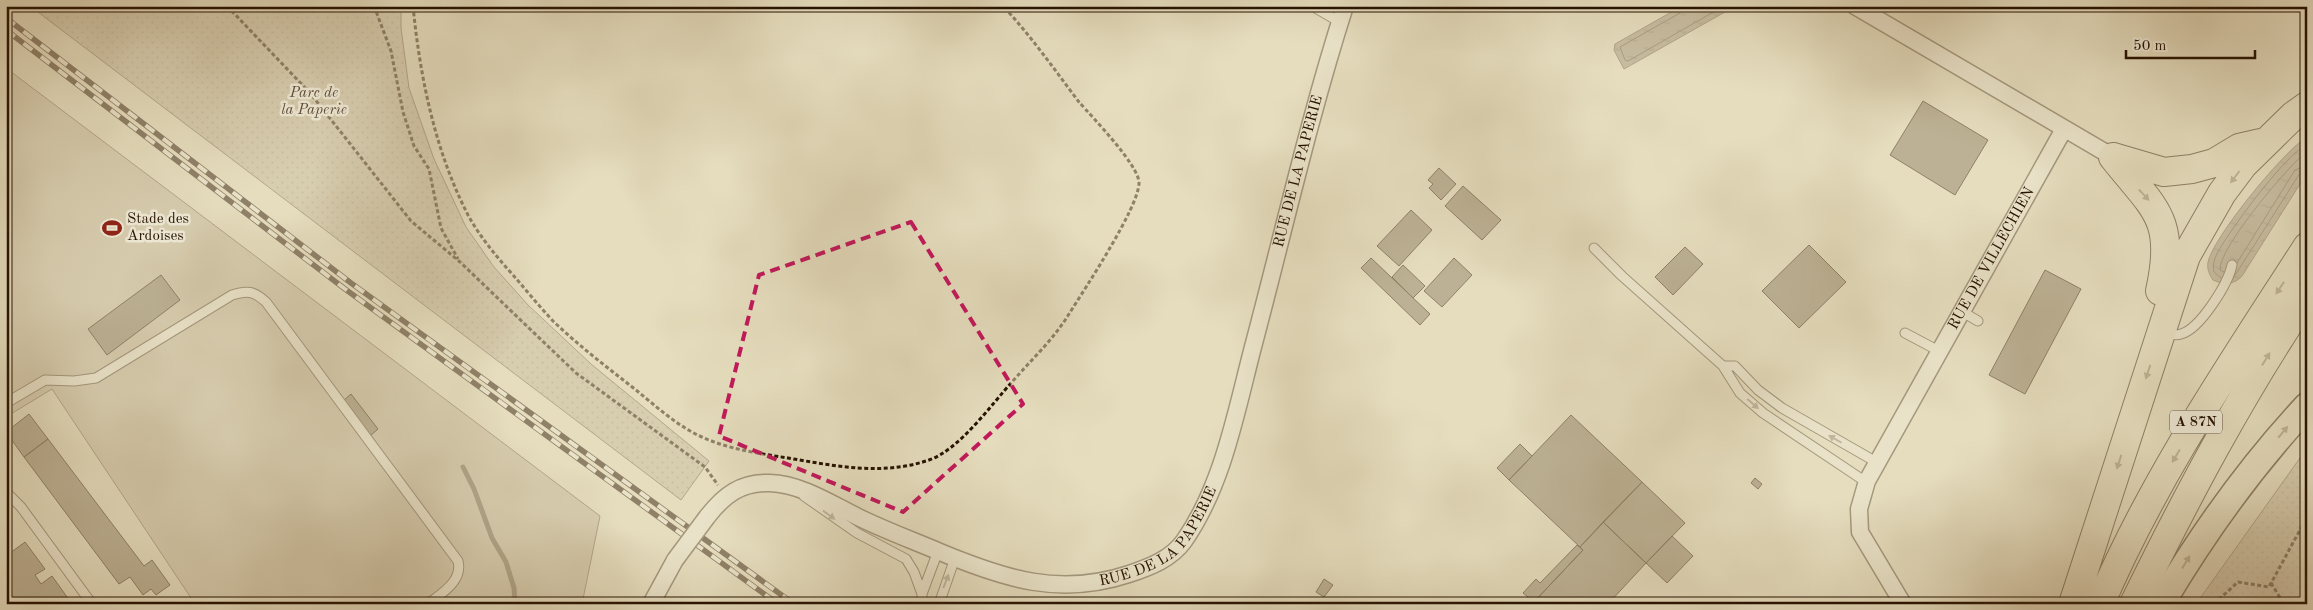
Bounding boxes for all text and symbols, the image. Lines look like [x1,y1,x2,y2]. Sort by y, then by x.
scale bar [2126,28,2254,60]
text: 50 m [2133,39,2167,54]
park label: Parc de la Paperie [281,86,347,118]
street label: RUE DE LA PAPERIE [1271,94,1325,249]
one-way arrow [2229,170,2240,183]
street label: RUE DE VILLECHIEN [1946,184,2037,332]
one-way arrow [2138,188,2150,200]
place label: Stade des Ardoises [127,212,189,244]
sports icon: Stade des Ardoises [101,217,123,239]
one-way arrow [2276,281,2285,295]
one-way arrow [2262,352,2271,365]
one-way arrow [2144,364,2151,379]
one-way arrow [1746,398,1758,410]
road number: A 87N [2170,411,2222,434]
one-way arrow [2278,426,2289,439]
one-way arrow [1828,435,1841,444]
one-way arrow [2171,449,2180,462]
one-way arrow [2114,455,2122,470]
street label: RUE DE LA PAPERIE [1098,485,1219,589]
one-way arrow [822,510,836,520]
one-way arrow [2181,555,2190,568]
one-way arrow [942,573,950,588]

